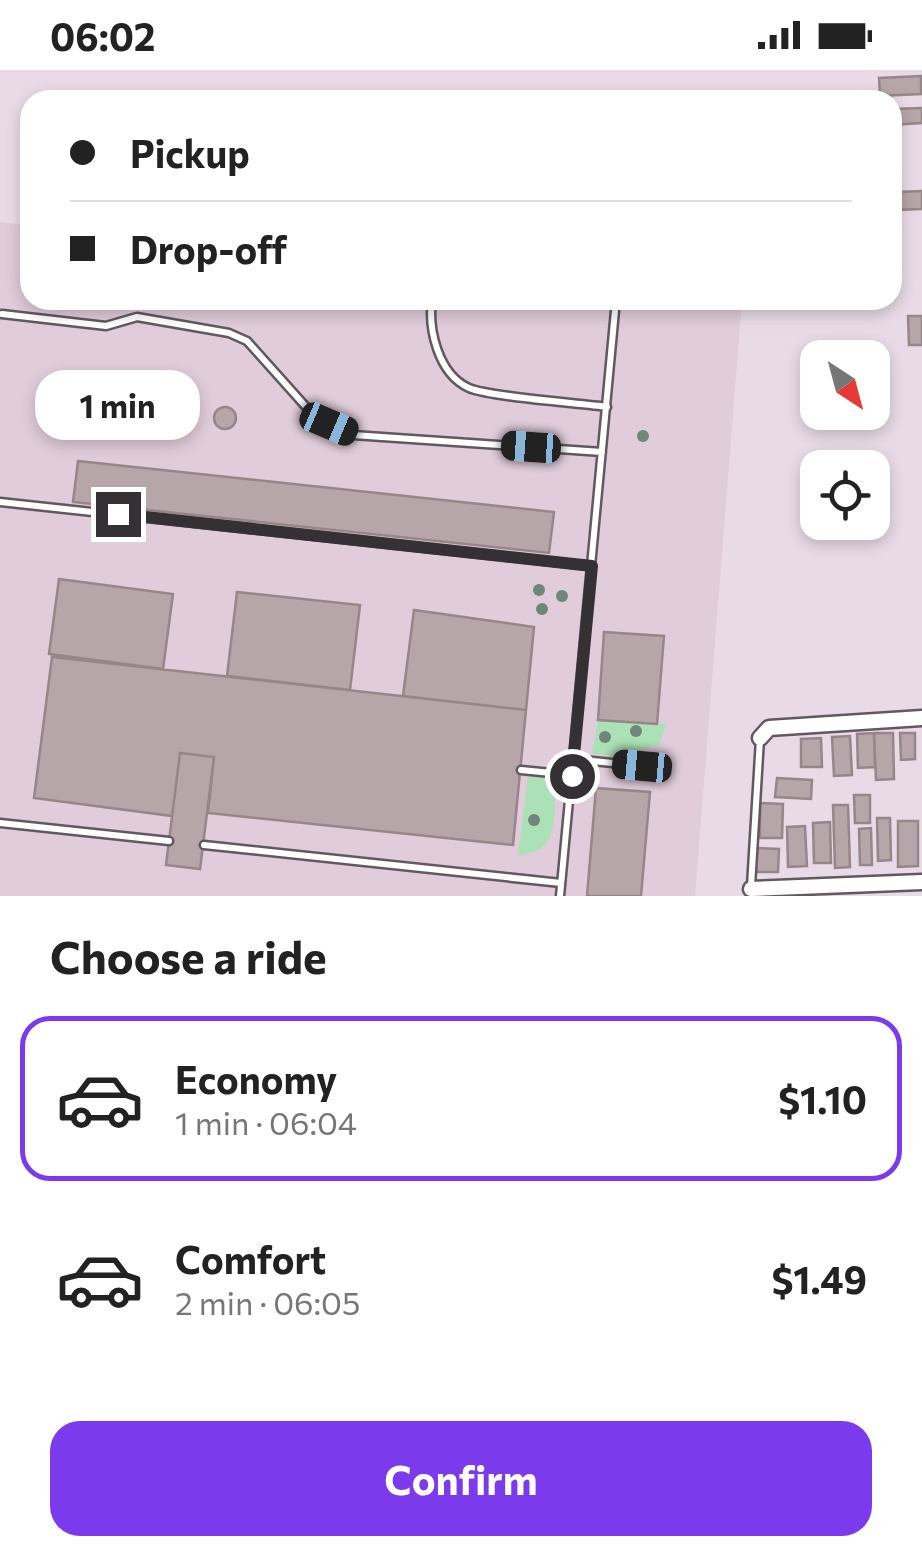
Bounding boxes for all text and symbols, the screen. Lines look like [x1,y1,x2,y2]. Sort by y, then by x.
text: 06:02 [50,12,155,59]
text: Pickup [130,129,250,176]
text: Drop-off [130,225,287,272]
north arrow [800,340,890,430]
map controls [800,340,890,540]
callout: 1 min [36,369,200,439]
text: 1 min [80,385,155,425]
car [296,398,362,450]
car [500,430,562,464]
button: locate [800,450,890,540]
route end [96,492,141,537]
car [611,748,673,784]
route start [550,754,595,799]
text: Choose a ride [50,928,327,983]
icon: car [55,1054,145,1144]
text: Economy [175,1055,337,1102]
text: $1.10 [778,1075,867,1122]
text: 1 min · 06:04 [175,1102,357,1142]
icon: car [55,1234,145,1324]
text: Comfort [175,1235,326,1282]
text: $1.49 [771,1255,867,1302]
text: 2 min · 06:05 [175,1282,360,1322]
button: Confirm [50,1421,872,1536]

